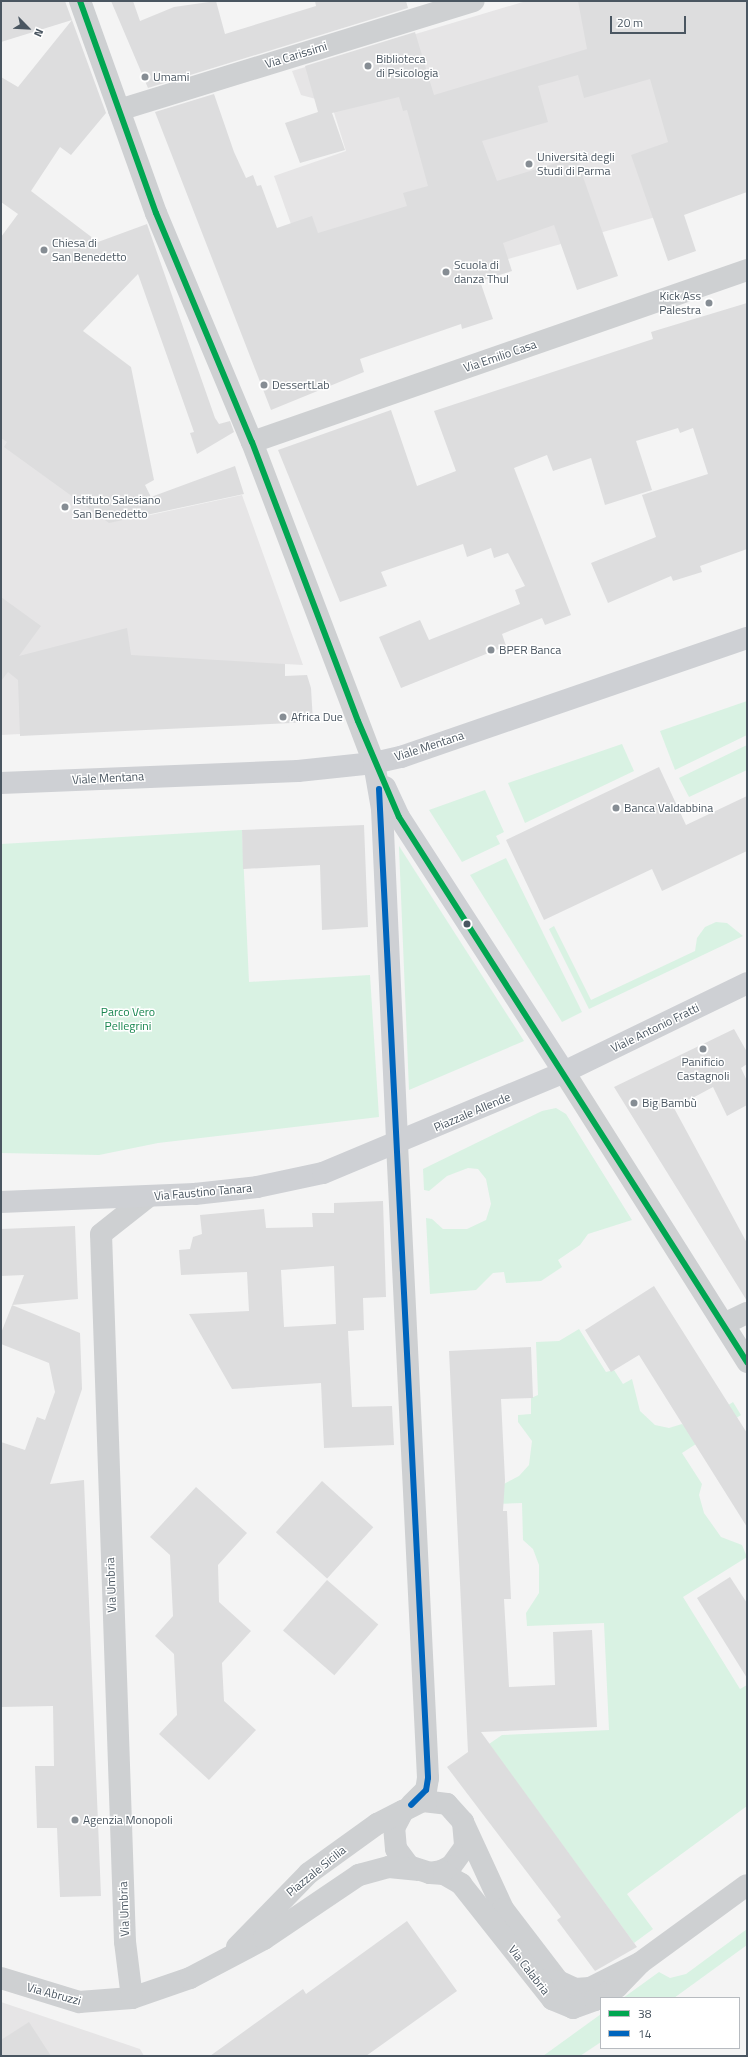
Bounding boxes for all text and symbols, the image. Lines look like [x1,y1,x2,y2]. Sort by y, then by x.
north arrow [8,8,48,48]
scale bar [612,8,688,34]
text: 20 m [617,13,643,32]
text: N [30,26,48,40]
street label: Via Carissimi [263,39,329,71]
place label: Biblioteca di Psicologia [376,52,438,80]
marker: Biblioteca di Psicologia [363,61,373,71]
place label: Umami [153,70,189,84]
marker: Umami [140,72,150,82]
place label: Università degli Studi di Parma [537,150,615,178]
marker: Università degli Studi di Parma [524,159,534,169]
place label: Chiesa di San Benedetto [52,236,127,264]
marker: Chiesa di San Benedetto [39,245,49,255]
place label: Scuola di danza Thul [454,258,509,286]
marker: Scuola di danza Thul [441,267,451,277]
place label: Kick Ass Palestra [659,289,701,317]
marker: Kick Ass Palestra [704,298,714,308]
street label: Via Emilio Casa [462,337,538,375]
place label: DessertLab [272,378,329,392]
marker: DessertLab [259,380,269,390]
place label: Istituto Salesiano San Benedetto [73,493,160,521]
marker: Istituto Salesiano San Benedetto [60,502,70,512]
place label: BPER Banca [499,643,561,657]
marker: BPER Banca [486,645,496,655]
place label: Africa Due [291,710,343,724]
marker: Africa Due [278,712,288,722]
street label: Viale Mentana [392,728,466,764]
street label: Viale Mentana [72,769,144,787]
place label: Banca Valdabbina [624,801,713,815]
marker: Banca Valdabbina [611,803,621,813]
unlabelled marker [462,919,472,929]
street label: Viale Antonio Fratti [608,1000,702,1056]
park label: Parco Vero Pellegrini [101,1005,155,1033]
marker: Panificio Castagnoli [698,1044,708,1054]
place label: Panificio Castagnoli [677,1055,729,1083]
street label: Piazzale Allende [432,1089,512,1135]
place label: Big Bambù [642,1096,697,1110]
marker: Big Bambù [629,1098,639,1108]
street label: Via Faustino Tanara [153,1181,253,1203]
street label: Via Umbria [103,1557,119,1613]
place label: Agenzia Monopoli [83,1813,173,1827]
marker: Agenzia Monopoli [70,1815,80,1825]
street label: Piazzale Sicilia [283,1843,349,1899]
street label: Via Umbria [116,1881,132,1937]
street label: Via Calabria [505,1942,553,1998]
street label: Via Abruzzi [25,1980,83,2008]
legend [600,1997,740,2049]
text: 38 [638,2004,651,2023]
text: 14 [638,2024,651,2043]

